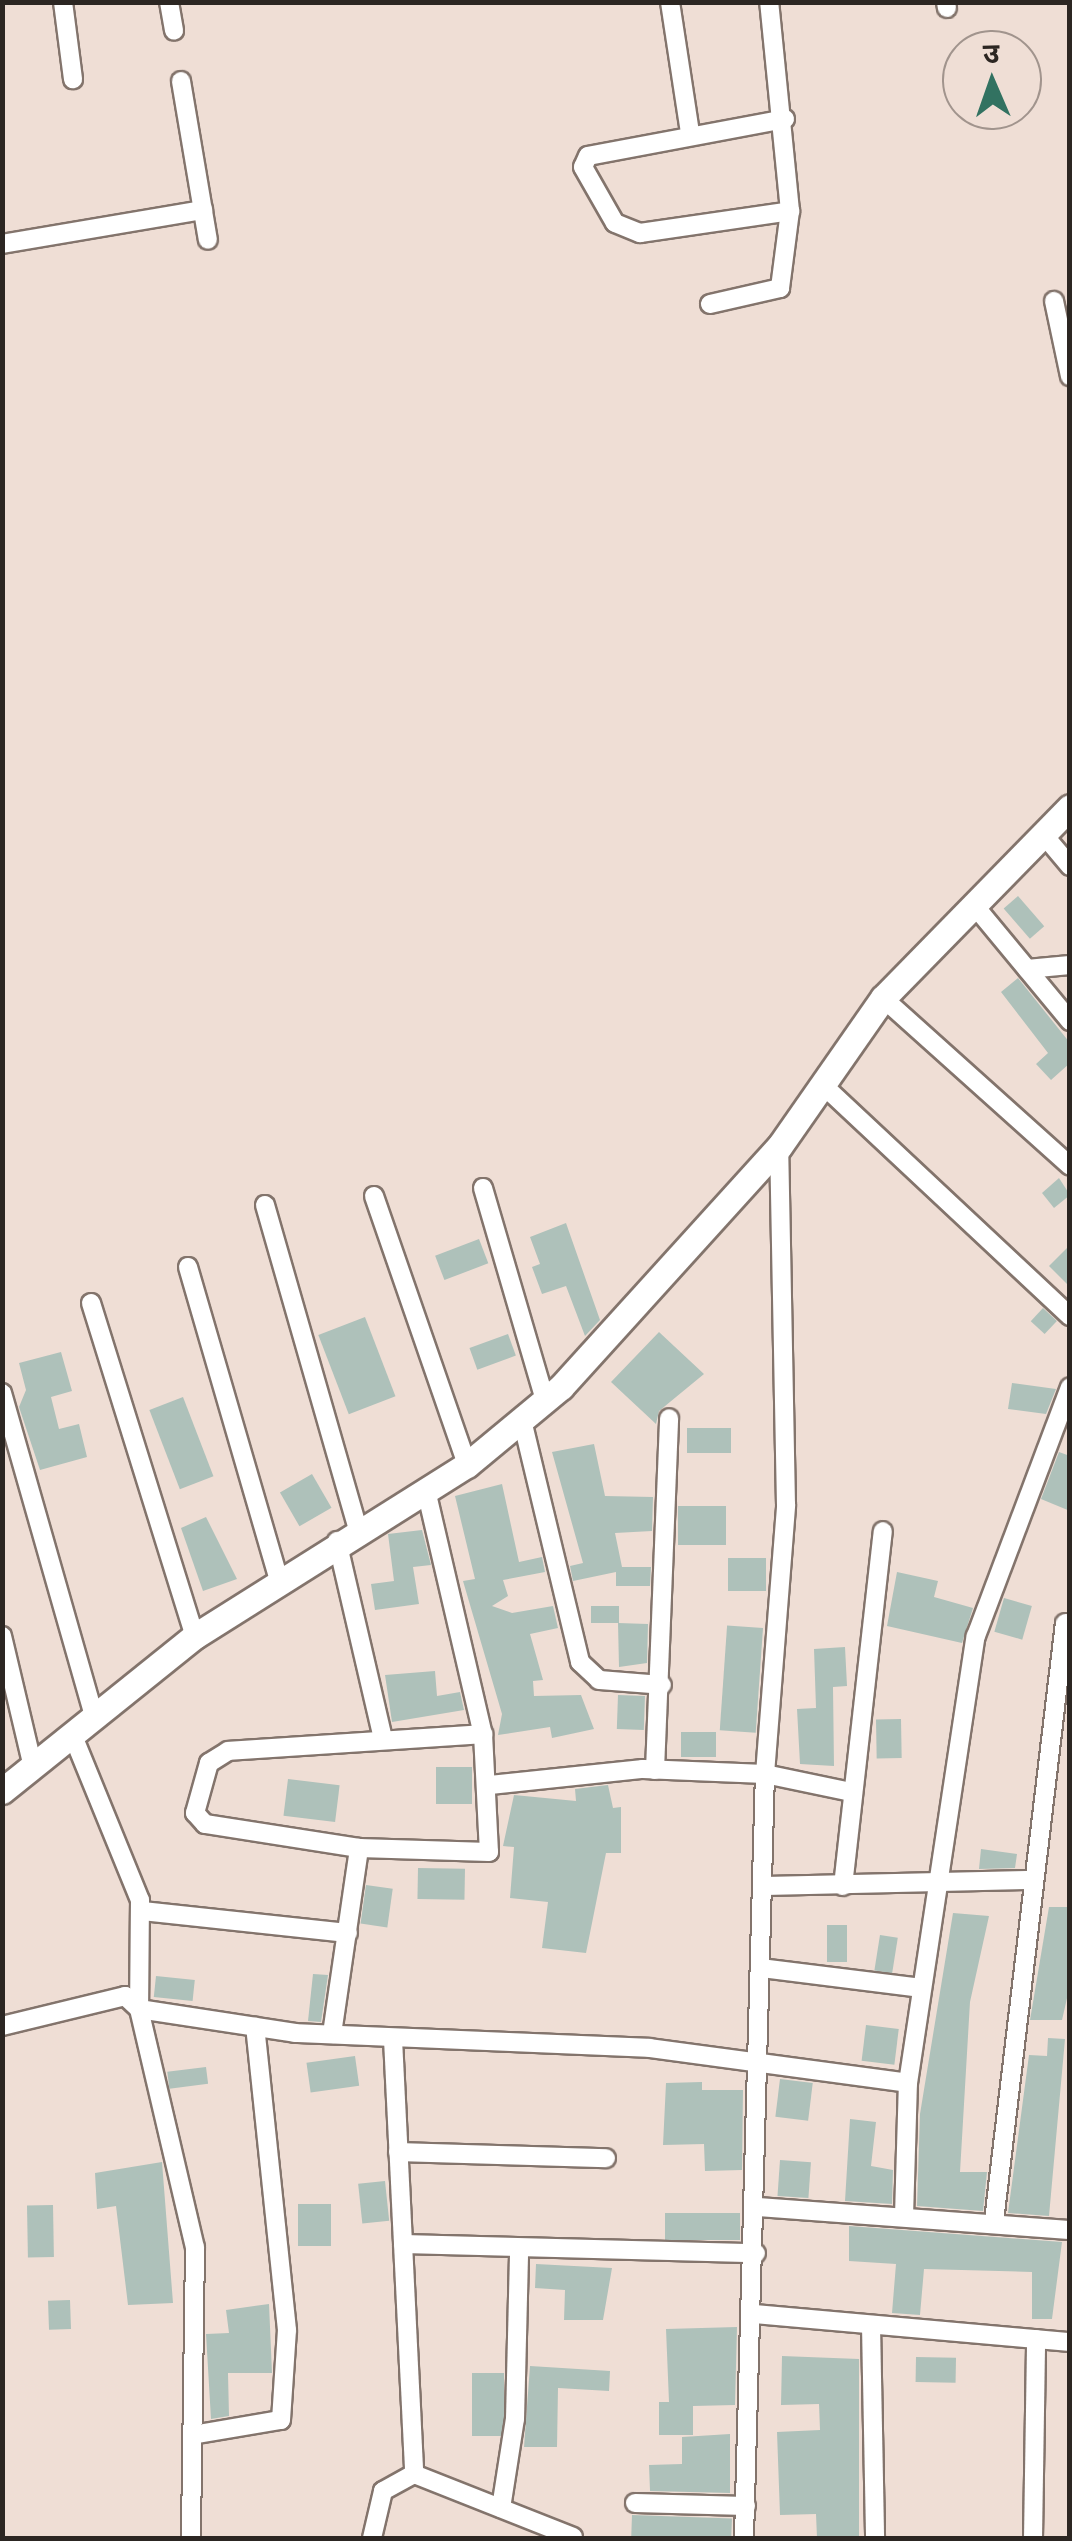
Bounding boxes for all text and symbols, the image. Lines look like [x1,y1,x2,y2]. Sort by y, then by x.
north arrow [942,30,1042,130]
text: उ [982,33,1000,70]

